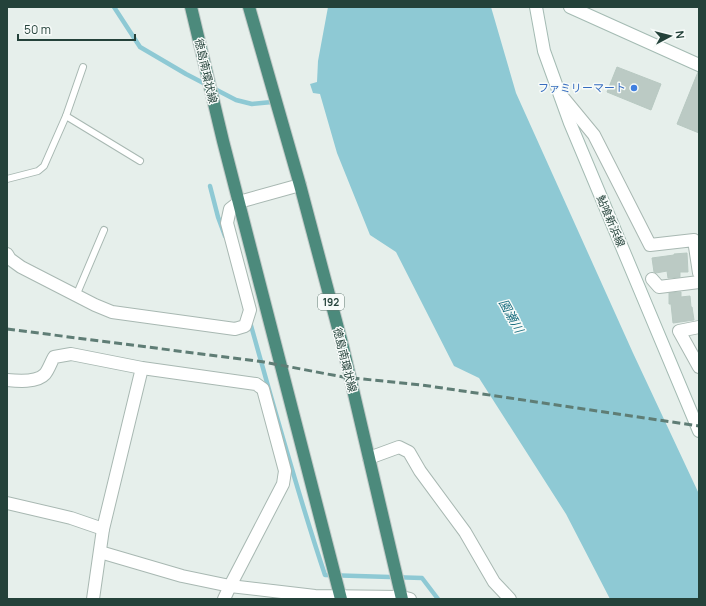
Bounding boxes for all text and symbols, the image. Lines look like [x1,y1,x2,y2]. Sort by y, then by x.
scale bar [18,16,135,42]
north arrow [650,16,690,56]
text: 50 m [24,21,51,38]
text: N [672,30,688,40]
street label: 徳島南環状線 [192,37,221,105]
place label: ファミリーマート [538,80,626,95]
marker: ファミリーマート [629,83,639,93]
street label: 鮎喰新浜線 [594,193,629,249]
road number: 192 [318,294,344,310]
water label: 園瀬川 [495,296,529,337]
street label: 徳島南環状線 [330,326,361,394]

